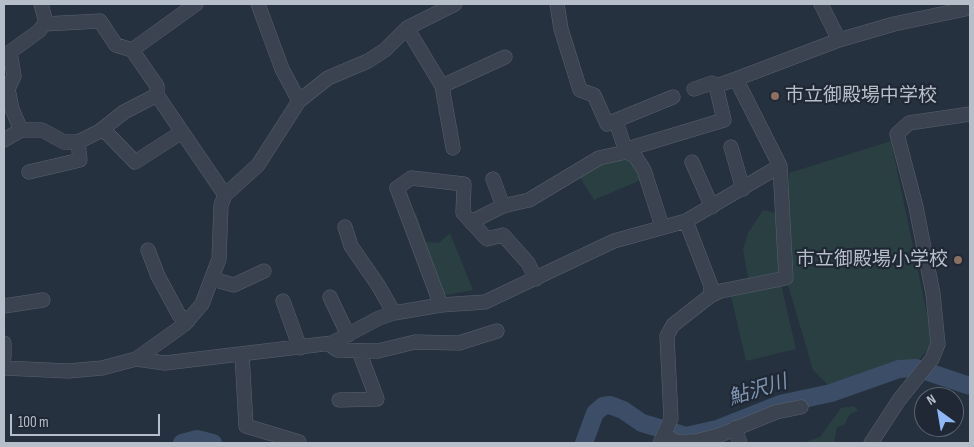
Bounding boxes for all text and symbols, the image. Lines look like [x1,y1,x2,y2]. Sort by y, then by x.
place label: 市立御殿場中学校 [785,85,937,107]
marker: 市立御殿場中学校 [769,90,781,102]
place label: 市立御殿場小学校 [796,249,948,271]
marker: 市立御殿場小学校 [952,254,964,266]
water label: 鮎沢川 [726,371,790,411]
north arrow [914,387,964,437]
text: N [924,391,939,409]
scale bar [12,404,162,436]
text: 100 m [18,413,49,432]

